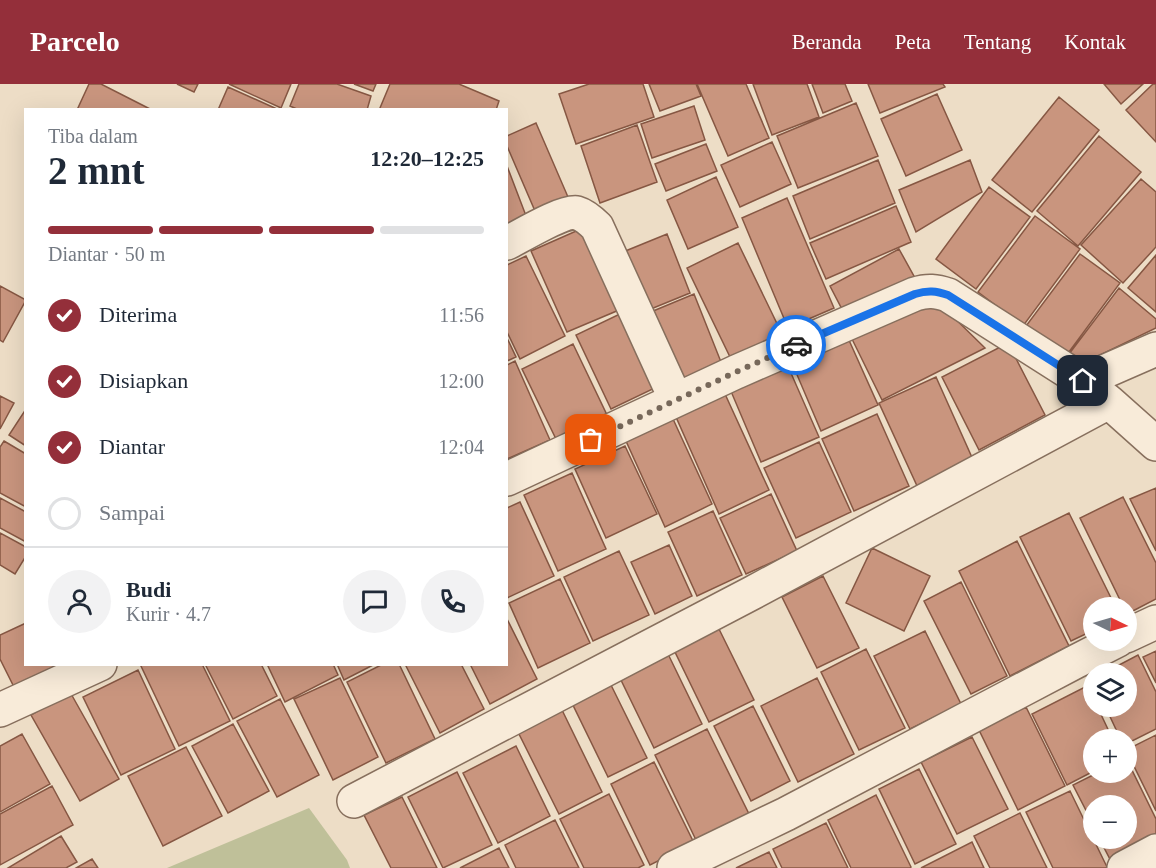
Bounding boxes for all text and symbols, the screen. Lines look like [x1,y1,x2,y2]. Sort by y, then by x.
text: Parcelo [30,26,120,57]
text: Beranda [792,30,862,54]
text: Peta [895,30,931,54]
text: Tentang [964,30,1031,54]
text: Kontak [1064,30,1126,54]
text: Tiba dalam [48,125,138,147]
text: 12:20–12:25 [370,146,484,171]
text: 2 mnt [48,149,144,192]
text: Diantar · 50 m [48,243,165,265]
icon: check [48,299,81,332]
text: Diterima [99,302,177,327]
text: 11:56 [439,304,484,326]
courier [766,315,826,375]
icon: car [780,329,813,362]
pin [1057,355,1108,406]
icon: home [1066,364,1099,397]
icon: check [48,365,81,398]
text: Disiapkan [99,368,188,393]
text: 12:00 [438,370,484,392]
pin [565,414,616,465]
icon: bag [574,423,607,456]
icon: check [48,431,81,464]
text: Diantar [99,434,165,459]
text: 12:04 [438,436,484,458]
text: Sampai [99,500,165,525]
button: person [48,570,111,633]
button: chat [343,570,406,633]
button: phone [421,570,484,633]
text: Budi [126,577,171,602]
north arrow [1083,597,1137,651]
map controls [1083,597,1137,849]
text: Kurir · 4.7 [126,603,211,625]
button: layers [1083,663,1137,717]
button: + [1083,729,1137,783]
button: − [1083,795,1137,849]

